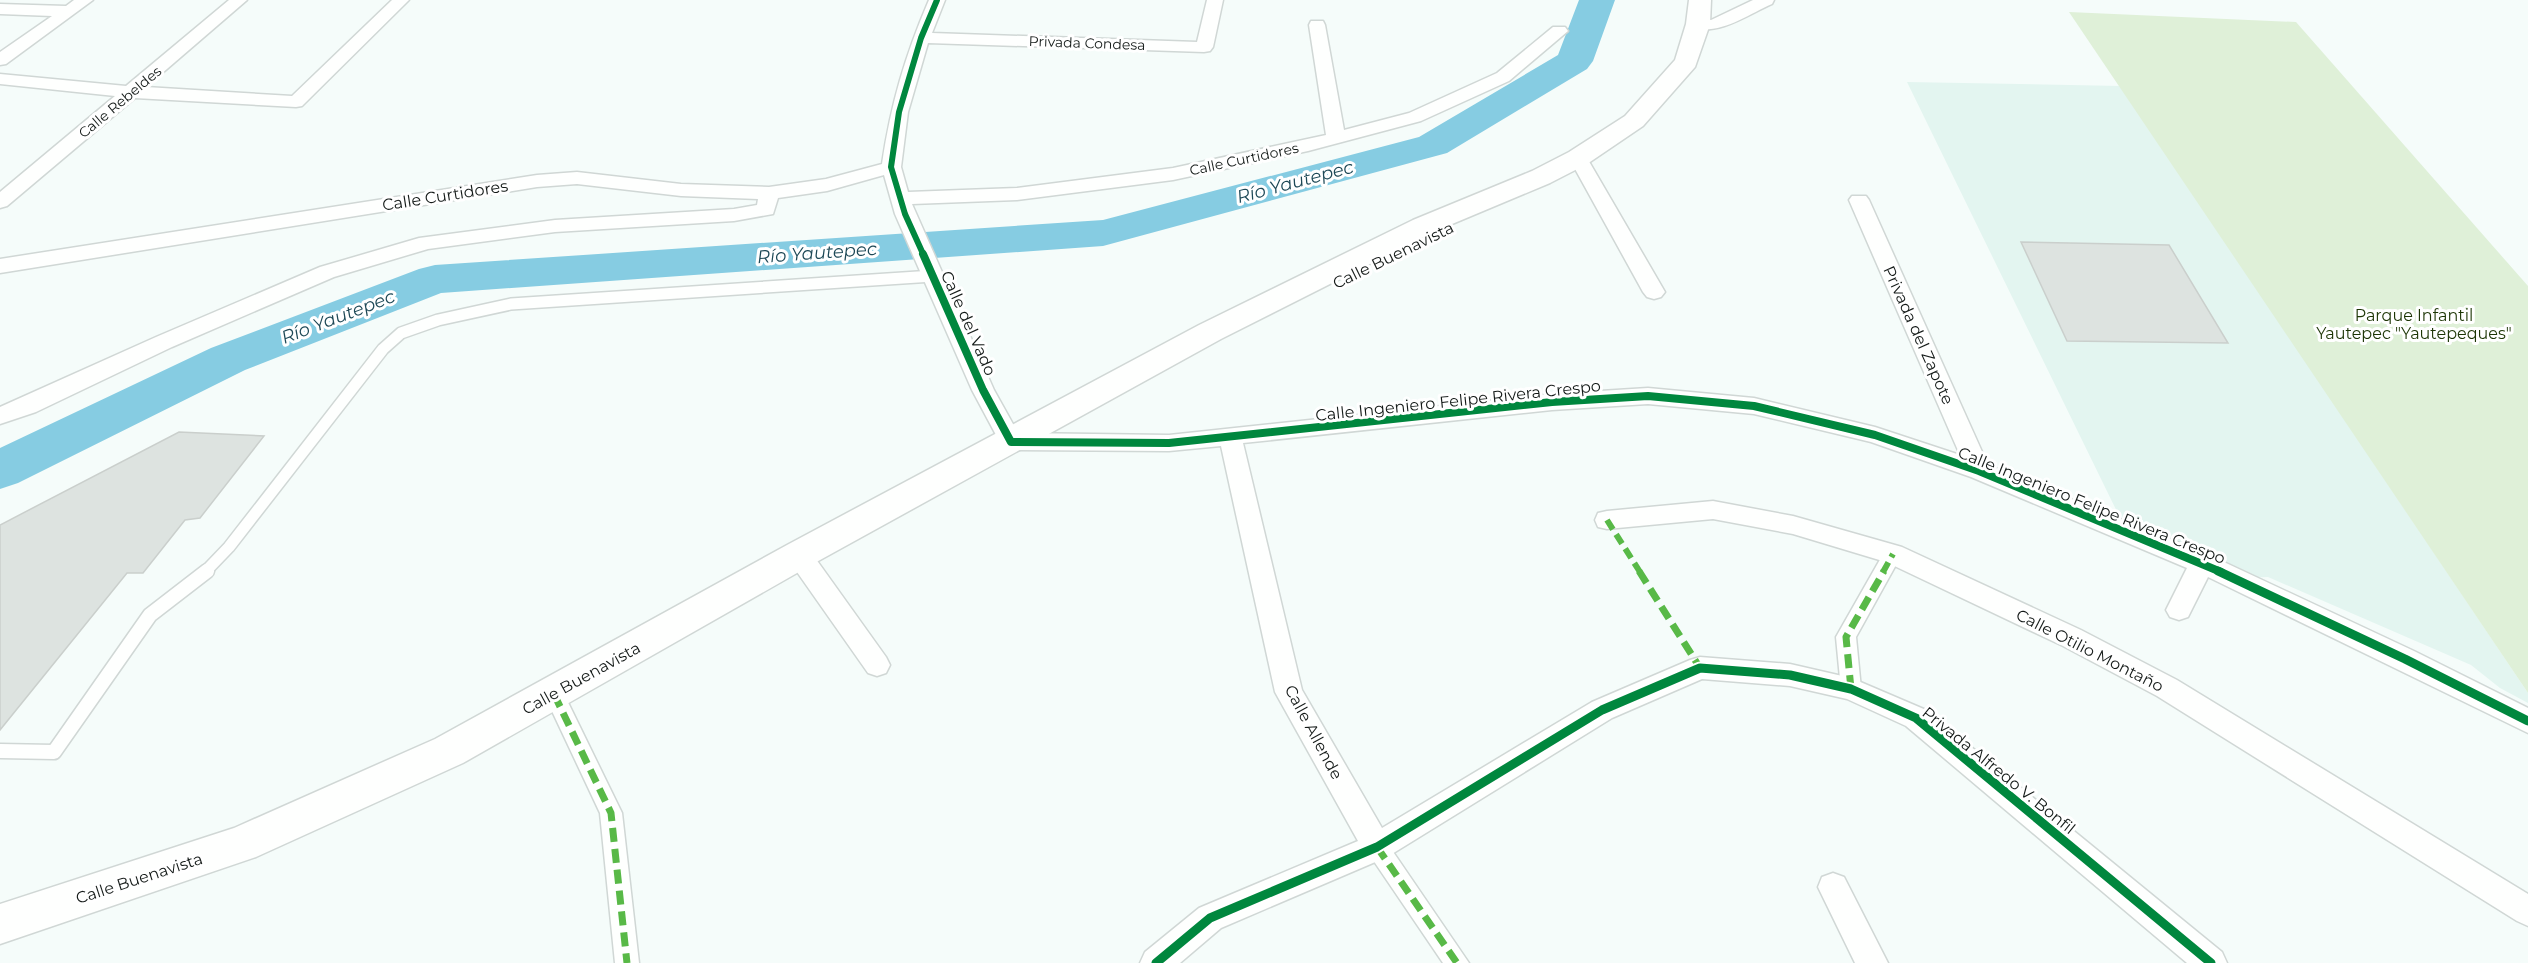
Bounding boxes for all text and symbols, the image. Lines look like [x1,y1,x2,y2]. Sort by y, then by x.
street label: Privada Condesa [1028,32,1146,54]
street label: Calle Rebeldes [75,62,165,142]
street label: Calle Curtidores [1188,139,1300,179]
water label: Río Yautepec [1234,156,1356,208]
street label: Calle Curtidores [381,176,509,215]
street label: Calle Buenavista [1330,218,1457,293]
water label: Río Yautepec [756,238,878,268]
street label: Privada del Zapote [1879,263,1958,407]
street label: Calle del Vado [937,268,1000,379]
water label: Río Yautepec [278,285,398,349]
park label: Parque Infantil Yautepec "Yautepeques" [2316,306,2512,343]
street label: Calle Ingeniero Felipe Rivera Crespo [1314,376,1602,425]
street label: Calle Ingeniero Felipe Rivera Crespo [1955,443,2228,568]
street label: Calle Otilio Montaño [2013,605,2167,696]
street label: Calle Buenavista [519,638,644,719]
street label: Calle Allende [1281,682,1346,783]
street label: Privada Alfredo V. Bonfil [1918,703,2079,838]
street label: Calle Buenavista [73,849,205,908]

